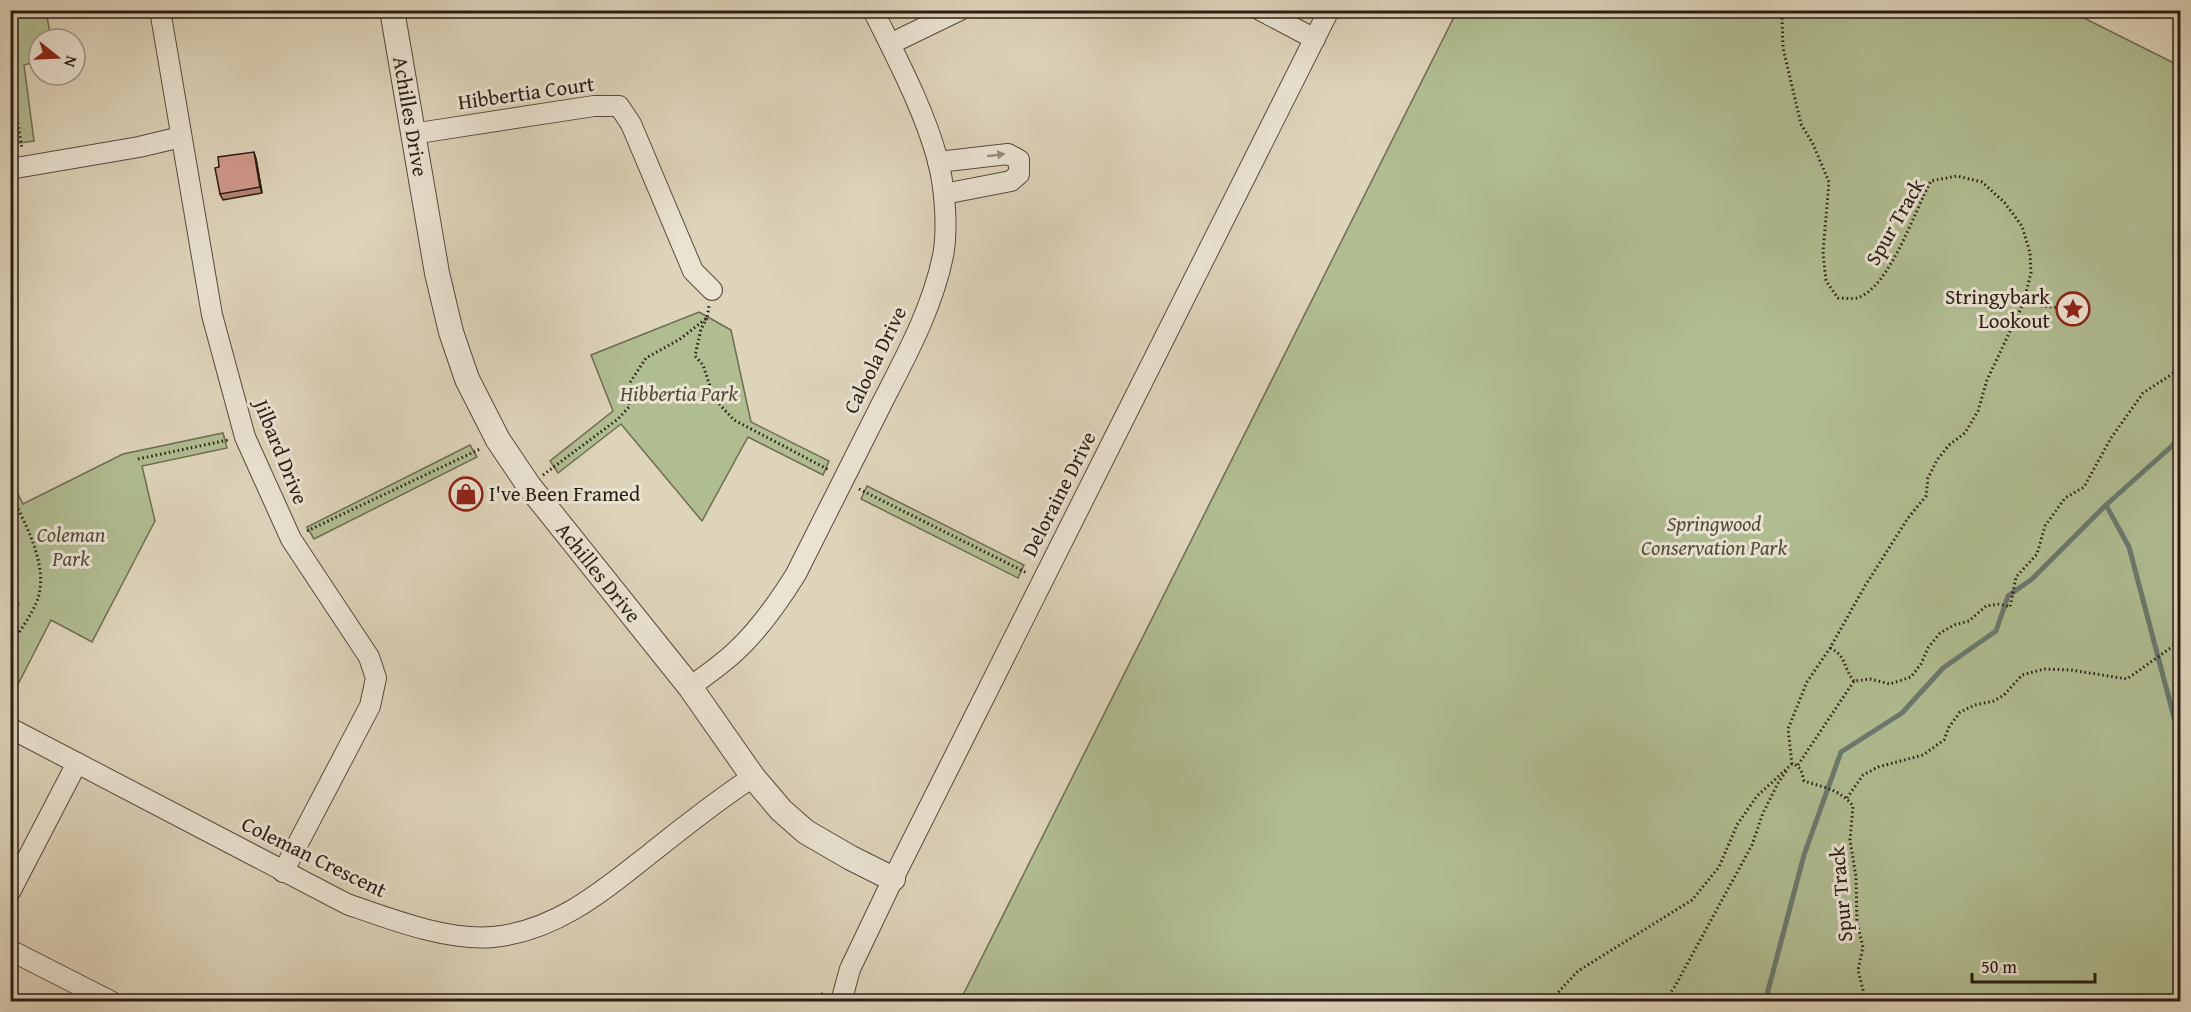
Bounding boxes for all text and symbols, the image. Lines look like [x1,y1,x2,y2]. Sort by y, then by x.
north arrow [27,27,87,87]
text: N [58,53,84,71]
street label: Achilles Drive [385,54,436,179]
street label: Hibbertia Court [456,68,597,117]
one-way arrow [987,150,1006,160]
street label: Spur Track [1857,172,1932,271]
place label: Stringybark Lookout [1945,281,2051,336]
place icon: Stringybark Lookout [2055,291,2091,327]
street label: Caloola Drive [835,301,914,419]
park label: Hibbertia Park [619,378,738,409]
street label: Jilbard Drive [245,392,317,509]
street label: Deloraine Drive [1014,426,1103,562]
shop icon: I've Been Framed [448,476,484,512]
place label: I've Been Framed [489,478,641,509]
park label: Springwood Conservation Park [1641,508,1787,563]
street label: Achilles Drive [549,515,649,629]
park label: Coleman Park [37,519,106,574]
street label: Coleman Crescent [237,808,392,905]
street label: Spur Track [1821,845,1860,943]
scale bar [1972,946,2095,984]
text: 50 m [1981,953,2017,980]

